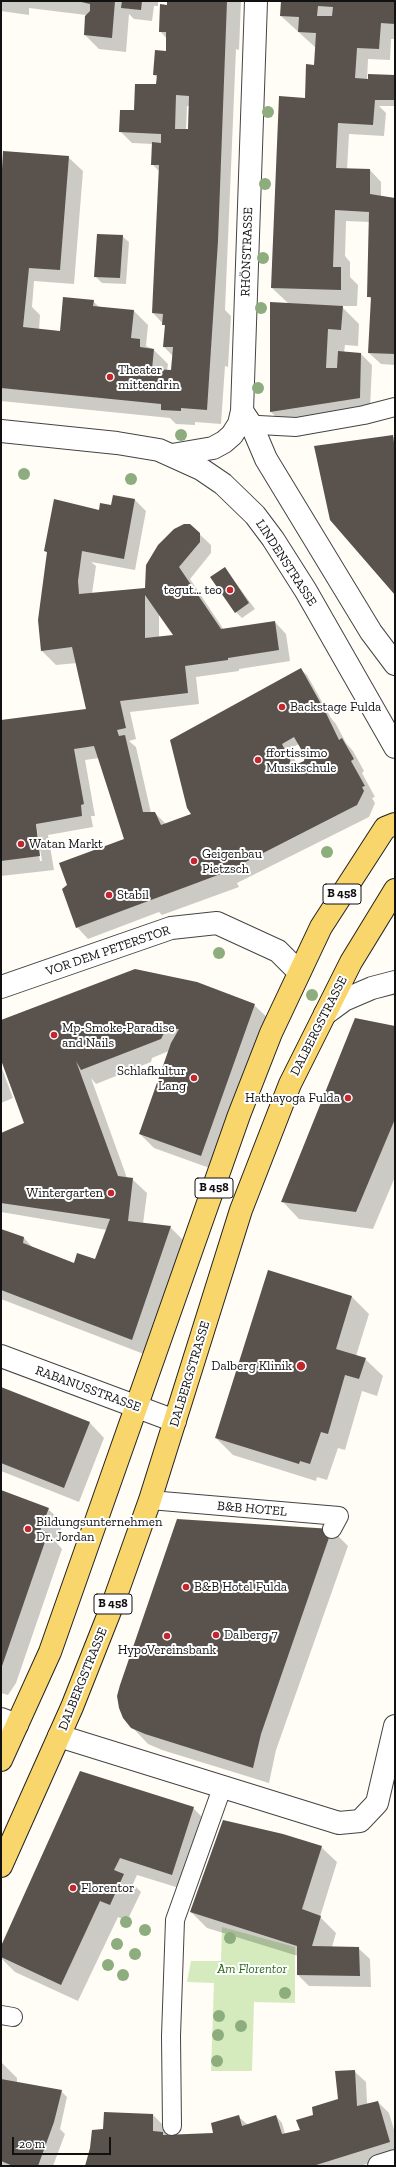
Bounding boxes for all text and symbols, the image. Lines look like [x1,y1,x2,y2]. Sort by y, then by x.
street label: RHÖNSTRASSE [238,207,256,297]
place label: Theater mittendrin [118,362,180,393]
marker: Theater mittendrin [105,372,115,382]
street label: LINDENSTRASSE [252,517,320,609]
place label: tegut… teo [164,582,222,598]
marker: tegut… teo [225,585,235,595]
place label: Backstage Fulda [290,699,381,715]
marker: Backstage Fulda [277,702,287,712]
place label: ffortissimo Musikschule [266,745,336,776]
marker: ffortissimo Musikschule [253,755,263,765]
place label: Watan Markt [29,836,103,852]
marker: Watan Markt [16,839,26,849]
place label: Geigenbau Pietzsch [202,846,262,877]
marker: Geigenbau Pietzsch [189,856,199,866]
road number: B 458 [323,884,361,904]
place label: Stabil [117,887,149,903]
marker: Stabil [104,890,114,900]
street label: VOR DEM PETERSTOR [44,922,172,980]
street label: DALBERGSTRASSE [287,974,351,1078]
place label: Mp-Smoke-Paradise and Nails [62,1020,175,1051]
marker: Mp-Smoke-Paradise and Nails [49,1030,59,1040]
place label: Schlafkultur Lang [117,1063,186,1094]
marker: Schlafkultur Lang [189,1073,199,1083]
place label: Hathayoga Fulda [245,1090,340,1106]
marker: Hathayoga Fulda [343,1093,353,1103]
road number: B 458 [195,1178,233,1198]
place label: Wintergarten [26,1185,103,1201]
marker: Wintergarten [106,1188,116,1198]
street label: DALBERGSTRASSE [167,1319,213,1429]
place label: Dalberg Klinik [211,1358,292,1374]
marker: Dalberg Klinik [295,1360,307,1372]
street label: RABANUSSTRASSE [33,1363,143,1415]
street label: B&B HOTEL [216,1498,288,1520]
place label: Bildungsunternehmen Dr. Jordan [36,1514,162,1545]
marker: Bildungsunternehmen Dr. Jordan [23,1524,33,1534]
place label: B&B Hotel Fulda [194,1579,287,1595]
marker: B&B Hotel Fulda [181,1582,191,1592]
road number: B 458 [94,1594,132,1614]
street label: DALBERGSTRASSE [55,1625,111,1733]
place label: Dalberg 7 [224,1627,278,1643]
marker: Dalberg 7 [211,1630,221,1640]
marker: HypoVereinsbank [162,1631,172,1641]
place label: HypoVereinsbank [118,1642,216,1658]
place label: Florentor [81,1880,134,1896]
marker: Florentor [68,1883,78,1893]
park label: Am Florentor [217,1961,287,1977]
scale bar [14,2129,113,2155]
text: 20 m [19,2137,45,2151]

